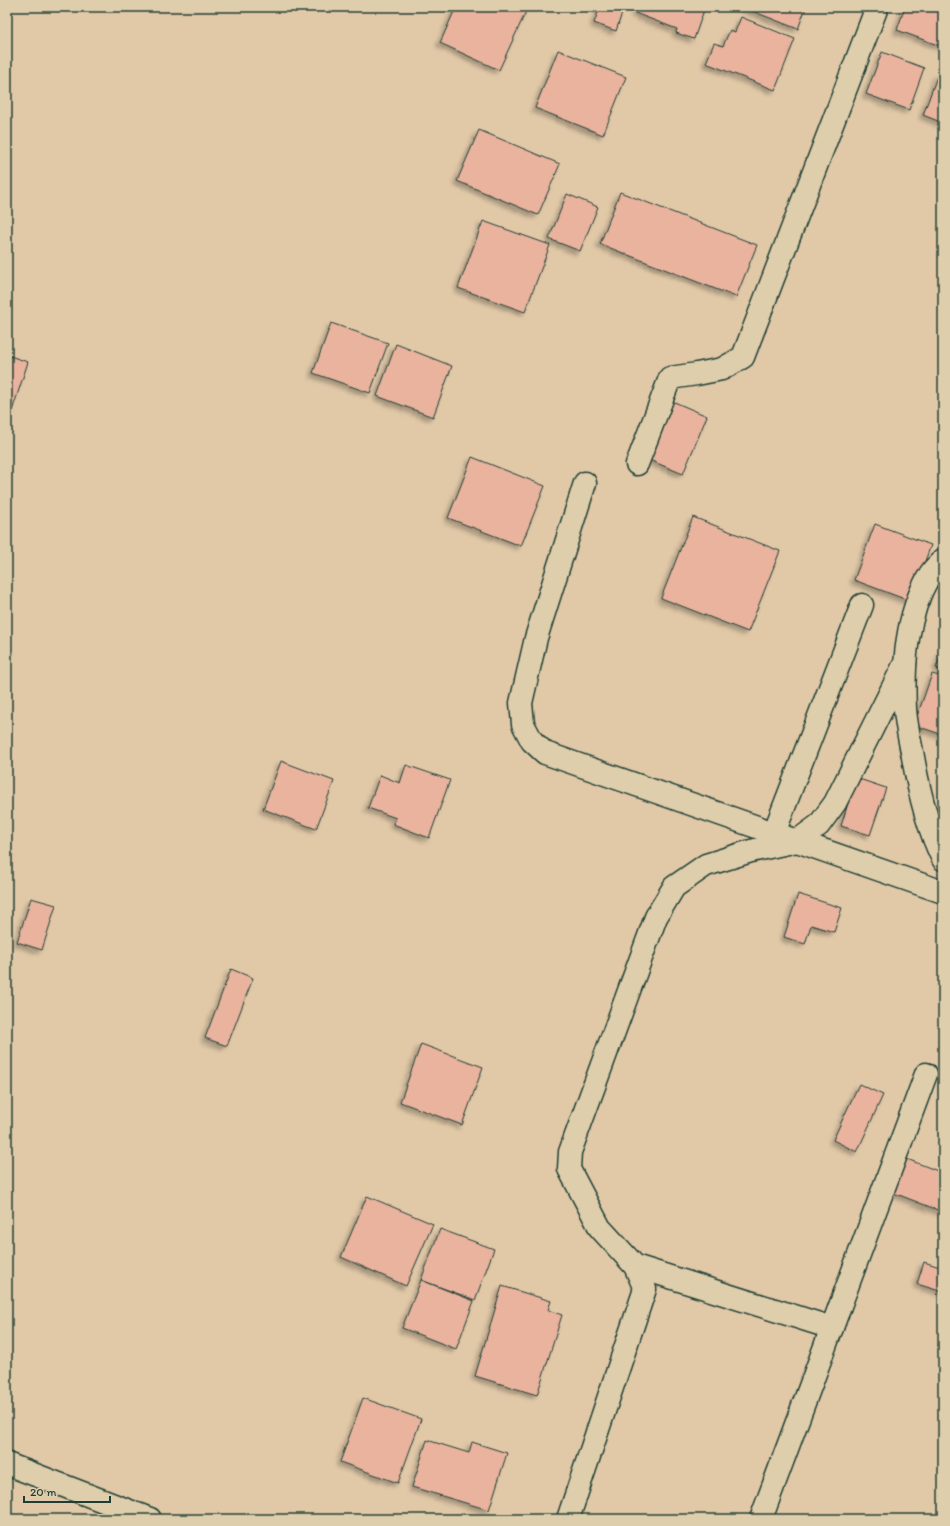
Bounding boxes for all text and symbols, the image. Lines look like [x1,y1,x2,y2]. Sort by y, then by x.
scale bar [24,1478,110,1504]
text: 20 m [30,1485,57,1499]

